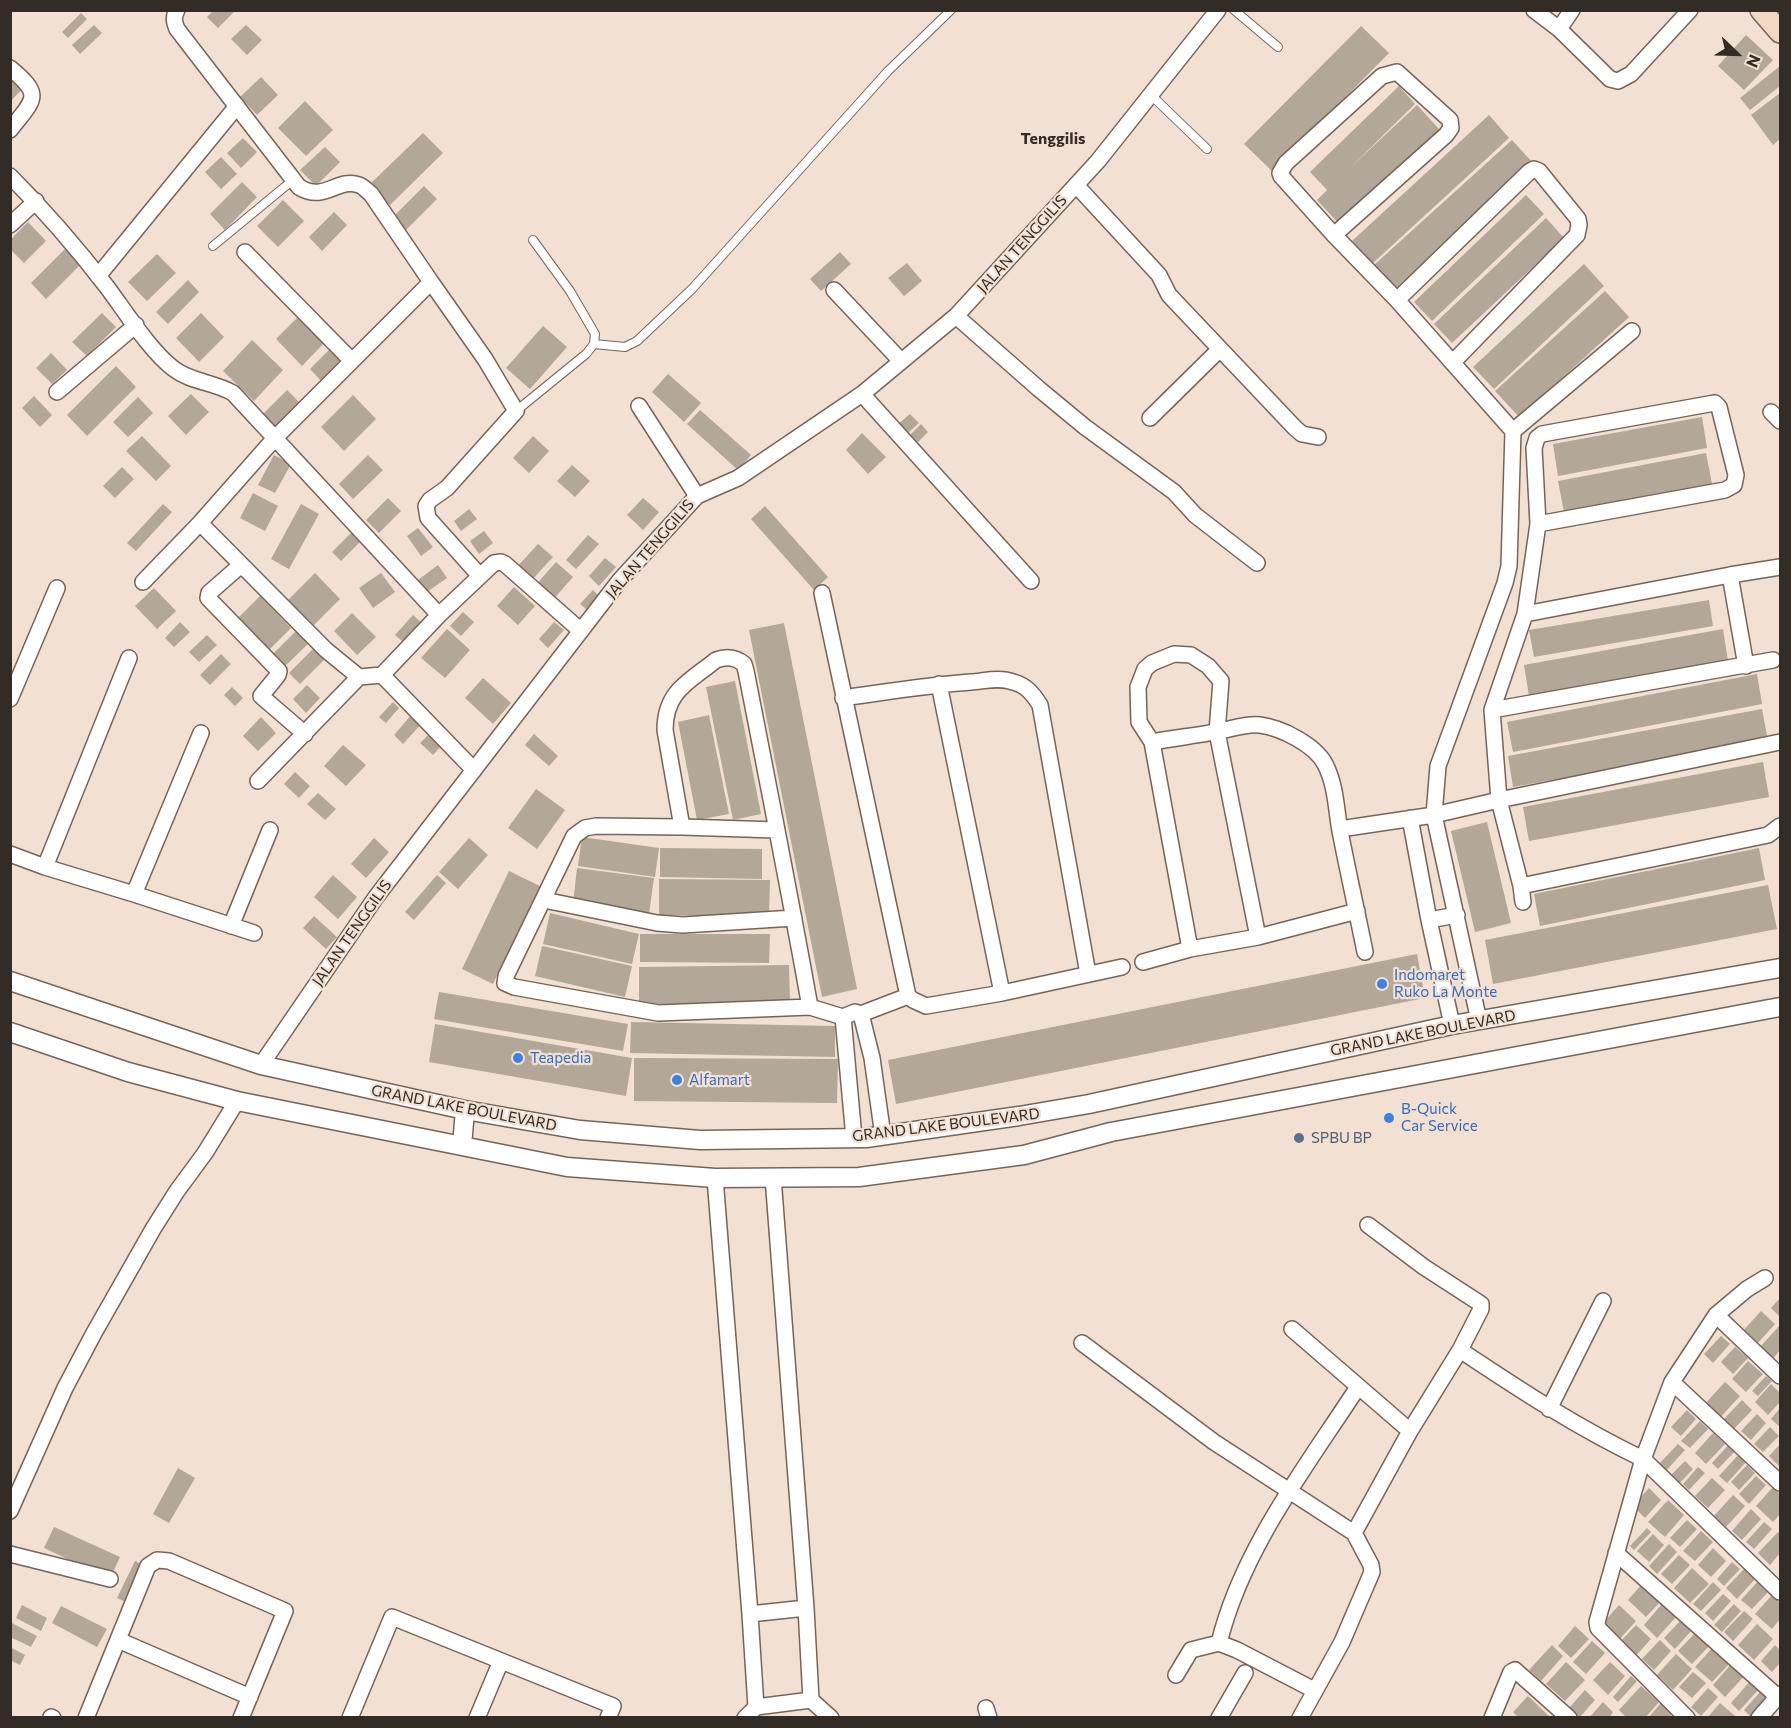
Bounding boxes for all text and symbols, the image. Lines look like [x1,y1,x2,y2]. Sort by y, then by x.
north arrow [1707,24,1767,84]
text: N [1743,52,1765,70]
district label: Tenggilis [1020,129,1086,149]
street label: JALAN TENGGILIS [973,191,1071,297]
street label: JALAN TENGGILIS [602,496,698,602]
street label: JALAN TENGGILIS [309,876,395,990]
place label: Indomaret Ruko La Monte [1394,966,1497,1001]
marker: Indomaret Ruko La Monte [1375,977,1389,991]
street label: GRAND LAKE BOULEVARD [1329,1006,1517,1060]
place label: Teapedia [530,1049,591,1067]
marker: Teapedia [511,1051,525,1065]
place label: Alfamart [689,1071,750,1089]
marker: Alfamart [670,1073,684,1087]
street label: GRAND LAKE BOULEVARD [370,1081,558,1135]
place label: B-Quick Car Service [1401,1100,1478,1135]
street label: GRAND LAKE BOULEVARD [851,1105,1041,1145]
marker: B-Quick Car Service [1382,1111,1396,1125]
place label: SPBU BP [1311,1129,1372,1147]
marker: SPBU BP [1292,1131,1306,1145]

